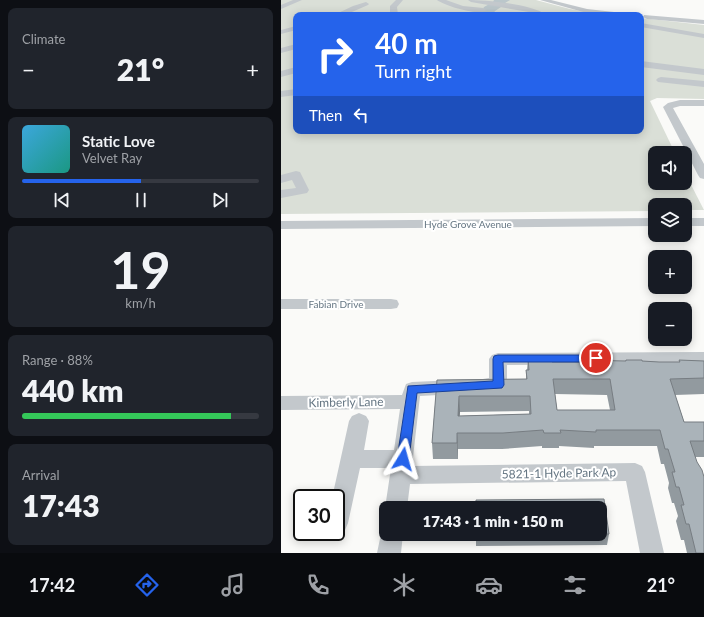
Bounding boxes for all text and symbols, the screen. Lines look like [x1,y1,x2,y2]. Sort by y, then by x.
text: 40 m [375,26,438,60]
icon: right [309,28,361,80]
text: Climate [22,31,65,47]
text: 21° [117,51,164,87]
text: − [22,56,35,83]
text: + [246,56,259,83]
text: Turn right [375,60,452,82]
icon: left [350,104,372,126]
text: Then [309,106,342,124]
text: Static Love [82,132,155,150]
map controls [648,146,692,346]
button: sound [648,146,692,190]
text: Velvet Ray [82,150,142,166]
icon: previous [51,189,73,211]
icon: pause [130,189,152,211]
icon: next [209,189,231,211]
button: layers [648,198,692,242]
street label: Hyde Grove Avenue [424,218,512,230]
text: 19 [110,238,171,300]
button: + [648,250,692,294]
text: km/h [125,295,156,311]
street label: Fabian Drive [309,298,363,310]
button: − [648,302,692,346]
pin [579,341,613,375]
icon: arrive [585,347,607,369]
text: Range · 88% [22,352,93,368]
text: 440 km [22,372,123,408]
street label: Kimberly Lane [308,394,384,410]
position arrow [382,438,424,480]
street label: 5821-1 Hyde Park Ap [502,464,617,481]
text: Arrival [22,467,59,483]
text: 17:43 [22,487,100,523]
speed limit sign: 30 [293,489,345,541]
text: 17:43 · 1 min · 150 m [422,512,564,530]
icon: directions [133,571,161,599]
icon: music [219,571,247,599]
icon: phone [304,571,332,599]
icon: climate [390,571,418,599]
icon: car [475,571,503,599]
icon: filters [561,571,589,599]
text: 17:42 [29,574,75,596]
text: 21° [647,574,675,596]

